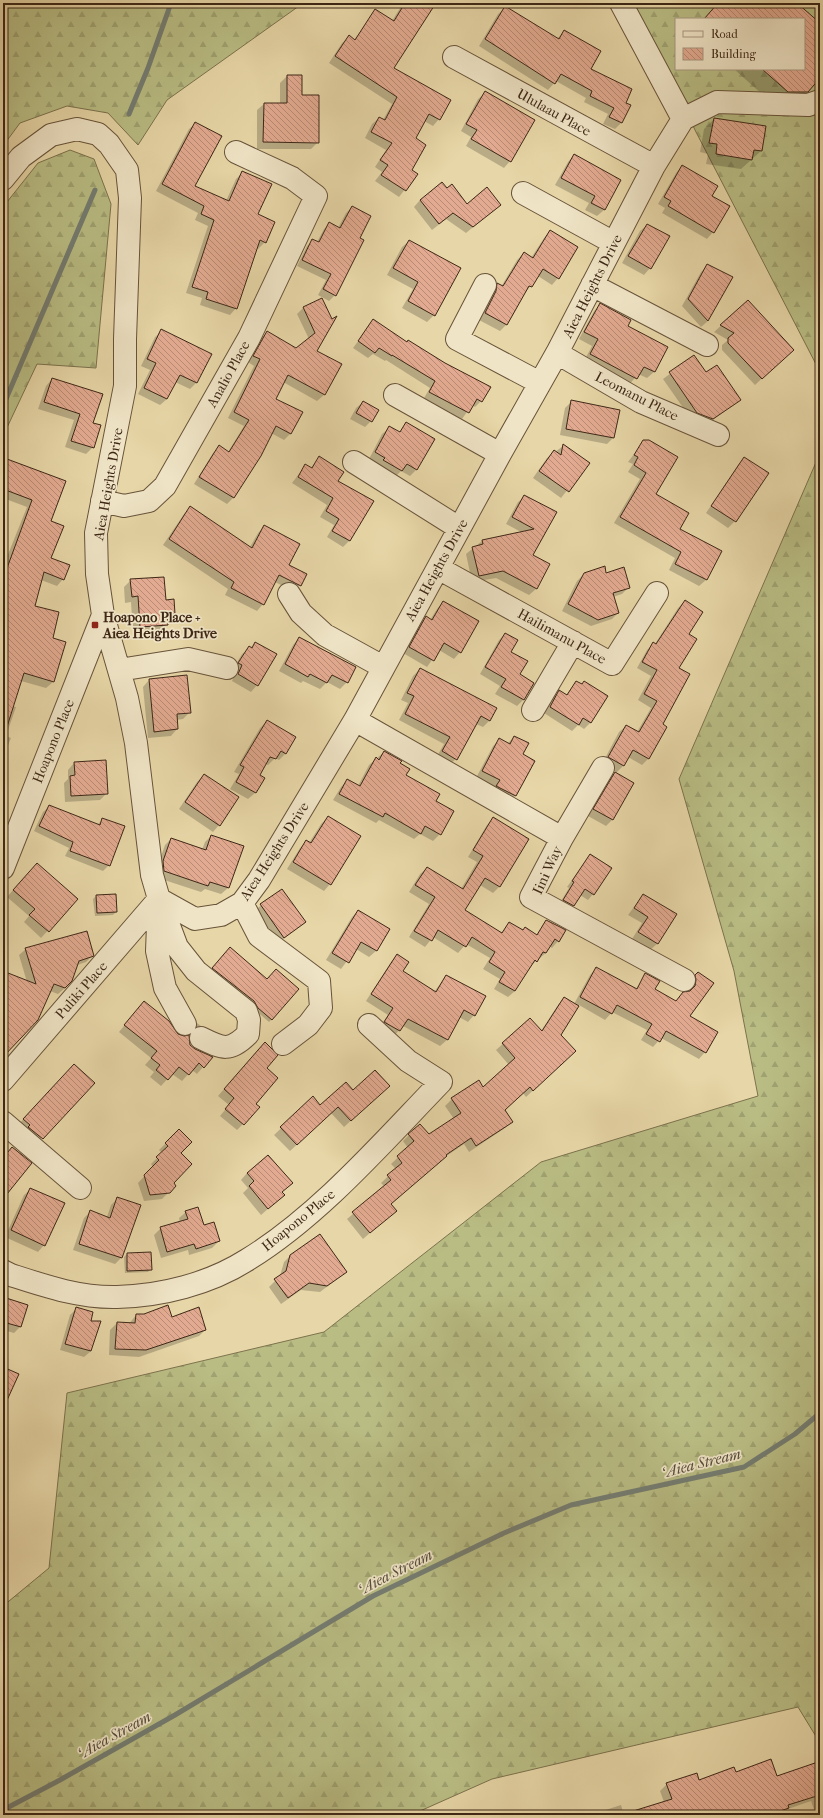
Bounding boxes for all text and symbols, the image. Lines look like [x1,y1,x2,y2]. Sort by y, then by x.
legend [675,18,805,70]
text: Road [711,27,738,41]
text: Building [711,47,756,61]
street label: Ululaau Place [514,85,594,140]
street label: Aiea Heights Drive [559,232,626,342]
street label: Analio Place [203,338,254,411]
street label: Leomanu Place [592,368,681,425]
street label: Aiea Heights Drive [90,426,127,543]
street label: Aiea Heights Drive [401,516,472,625]
street label: Hailimanu Place [515,605,609,668]
place label: Hoapono Place + Aiea Heights Drive [102,609,217,642]
marker: Hoapono Place + Aiea Heights Drive [90,620,100,630]
street label: Hoapono Place [29,697,78,786]
street label: Aiea Heights Drive [236,799,313,905]
street label: Iini Way [529,843,566,897]
street label: Puliki Place [52,958,111,1023]
street label: Hoapono Place [258,1186,338,1255]
water label: ʻAiea Stream [659,1444,743,1482]
water label: ʻAiea Stream [355,1545,435,1599]
water label: ʻAiea Stream [74,1707,154,1763]

